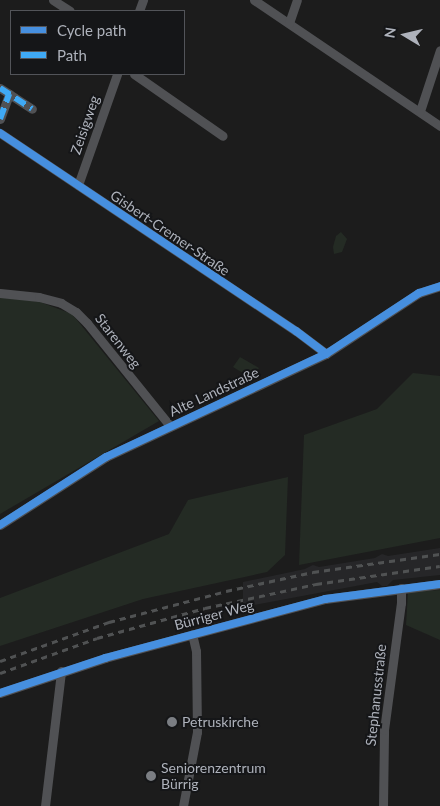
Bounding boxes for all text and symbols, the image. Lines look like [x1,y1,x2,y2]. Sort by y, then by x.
legend [10,10,185,75]
north arrow [380,10,430,60]
text: Cycle path [57,21,126,39]
text: N [380,26,399,39]
text: Path [57,46,87,64]
street label: Zeisigweg [67,93,103,157]
street label: Gisbert-Cremer-Straße [107,187,233,279]
street label: Starenweg [91,310,145,372]
street label: Alte Landstraße [166,364,262,420]
street label: Bürriger Weg [172,596,256,634]
street label: Stephanusstraße [362,643,390,747]
place label: Petruskirche [182,714,259,730]
marker: Petruskirche [166,716,178,728]
place label: Seniorenzentrum Bürrig [161,760,266,792]
marker: Seniorenzentrum Bürrig [145,770,157,782]

